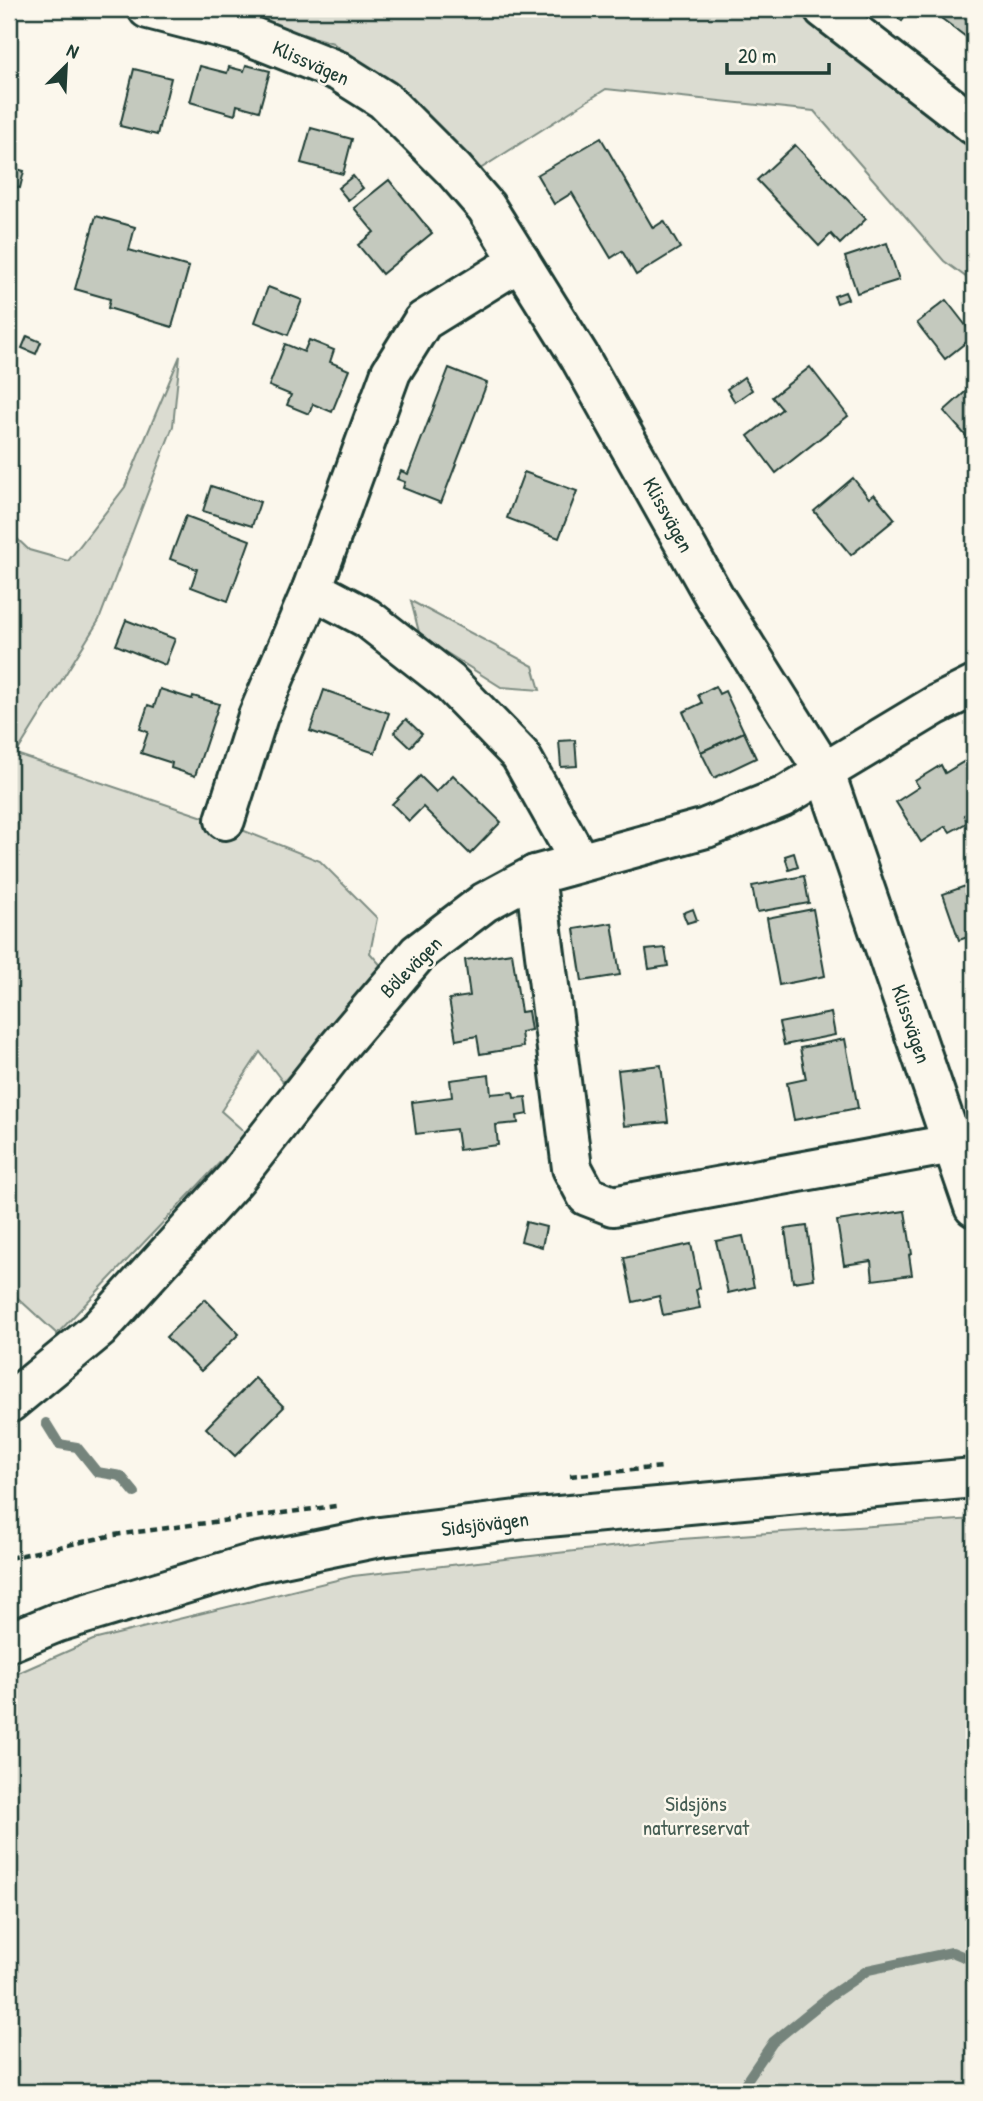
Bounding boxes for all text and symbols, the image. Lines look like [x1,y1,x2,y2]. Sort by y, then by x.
north arrow [32,32,102,102]
scale bar [727,32,829,76]
street label: Klissvägen [268,33,354,92]
text: N [63,37,83,64]
text: 20 m [738,41,776,70]
street label: Klissvägen [636,472,701,557]
street label: Bölevägen [373,929,448,1004]
street label: Klissvägen [885,981,938,1067]
street label: Sidsjövägen [440,1504,530,1543]
park label: Sidsjöns naturreservat [643,1789,750,1842]

